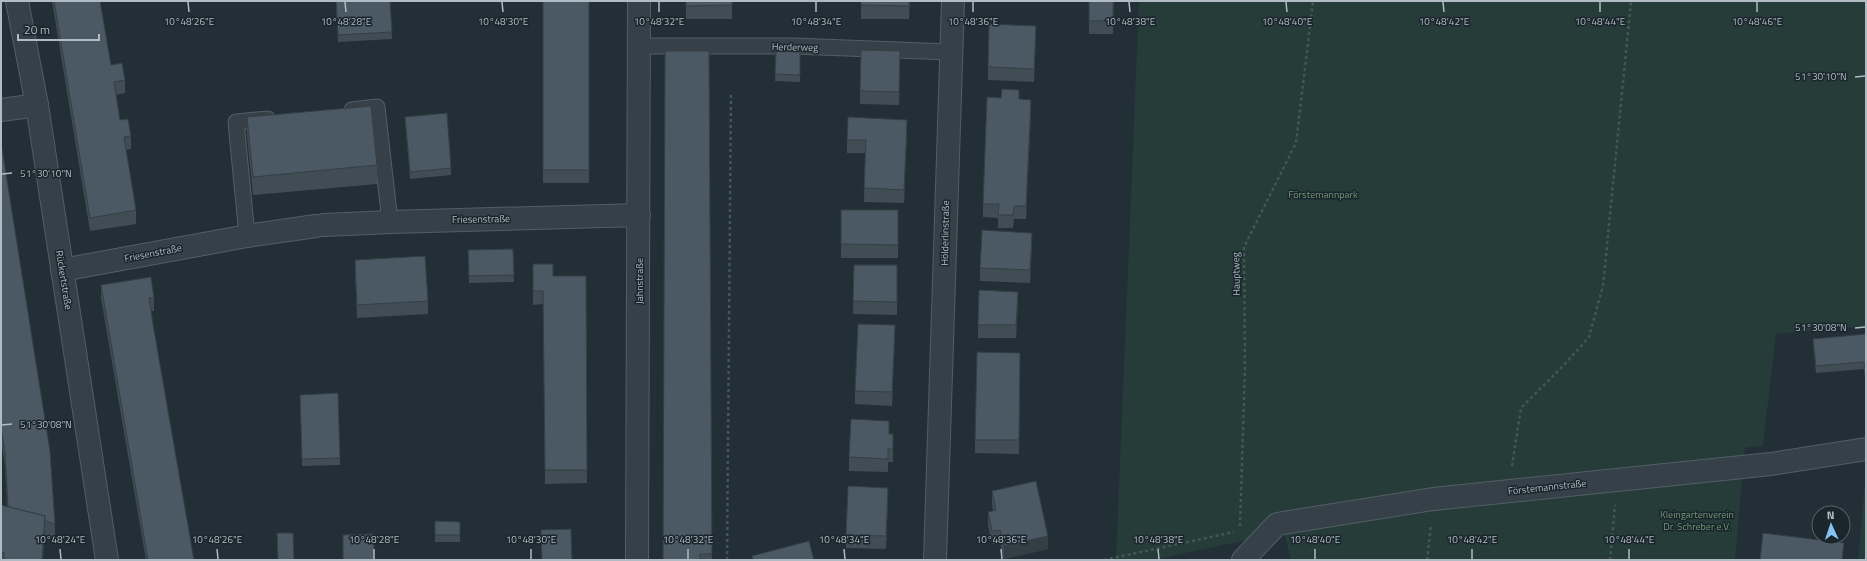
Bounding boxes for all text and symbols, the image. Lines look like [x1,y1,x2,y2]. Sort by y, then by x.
text: 10°48'26"E [164,14,215,29]
text: 10°48'28"E [321,14,372,29]
text: 10°48'30"E [478,14,529,29]
text: 10°48'32"E [634,14,685,29]
text: 10°48'34"E [791,14,842,29]
text: 10°48'36"E [948,14,999,29]
text: 10°48'38"E [1105,14,1156,29]
text: 10°48'40"E [1262,14,1313,29]
text: 10°48'42"E [1419,14,1470,29]
text: 10°48'44"E [1575,14,1626,29]
text: 10°48'46"E [1732,14,1783,29]
scale bar [18,16,99,42]
text: 20 m [24,20,50,39]
street label: Herderweg [772,39,818,55]
text: 51°30'10"N [1795,69,1847,84]
text: 51°30'10"N [20,166,72,181]
park label: Förstemannpark [1288,187,1358,202]
street label: Hölderlinstraße [937,200,953,266]
street label: Friesenstraße [452,211,510,227]
street label: Friesenstraße [123,240,183,266]
street label: Rückertstraße [52,249,76,311]
street label: Hauptweg [1228,252,1244,296]
street label: Jahnstraße [632,258,647,304]
text: 51°30'08"N [1795,320,1847,335]
text: 51°30'08"N [20,417,72,432]
street label: Förstemannstraße [1507,475,1587,499]
north arrow [1811,505,1851,545]
park label: Kleingartenverein Dr. Schreber e.V. [1660,507,1734,534]
text: N [1826,507,1835,523]
text: 10°48'24"E [35,532,86,547]
text: 10°48'26"E [192,532,243,547]
text: 10°48'28"E [349,532,400,547]
text: 10°48'30"E [506,532,557,547]
text: 10°48'32"E [663,532,714,547]
text: 10°48'34"E [819,532,870,547]
text: 10°48'36"E [976,532,1027,547]
text: 10°48'38"E [1133,532,1184,547]
text: 10°48'40"E [1290,532,1341,547]
text: 10°48'42"E [1447,532,1498,547]
text: 10°48'44"E [1604,532,1655,547]

